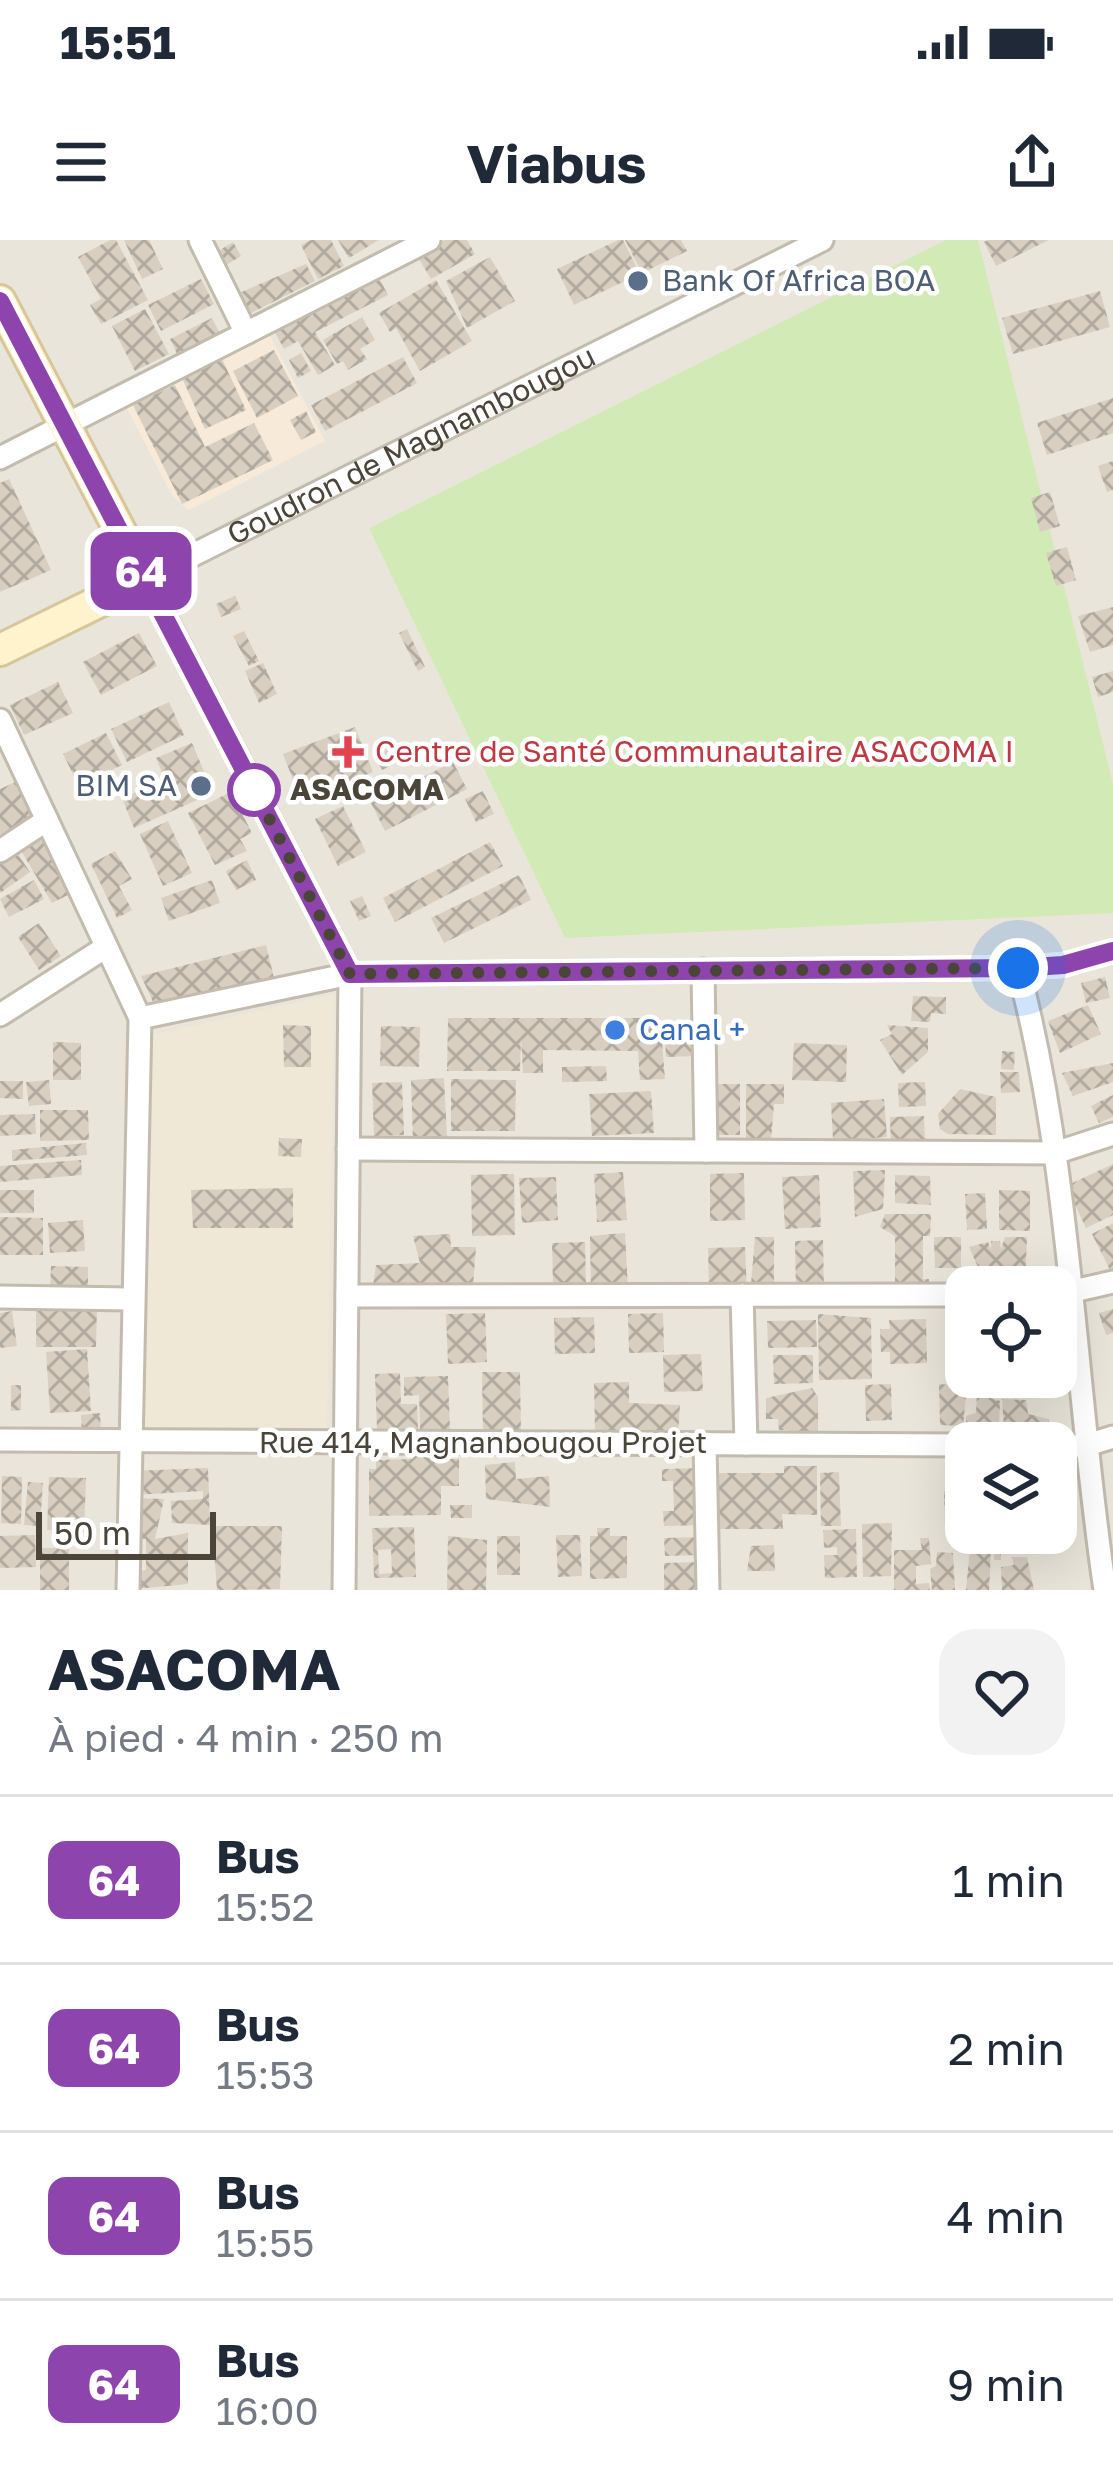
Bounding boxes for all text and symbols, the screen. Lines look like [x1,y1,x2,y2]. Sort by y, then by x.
text: 15:51 [60,15,176,69]
icon: menu [48,129,114,195]
icon: share [999,129,1065,195]
text: Viabus [466,130,647,195]
place label: Bank Of Africa BOA [662,262,935,298]
marker: Bank Of Africa BOA [625,268,651,294]
street label: Goudron de Magnambougou [221,338,601,552]
line badge: 64 [87,532,195,610]
text: 64 [115,546,167,596]
place label: Centre de Santé Communautaire ASACOMA I [375,733,1014,769]
marker: Centre de Santé Communautaire ASACOMA I [332,736,364,768]
marker: ASACOMA [229,765,279,815]
place label: BIM SA [75,767,177,803]
place label: ASACOMA [290,771,444,807]
marker: BIM SA [188,773,214,799]
your location [988,938,1048,998]
place label: Canal + [639,1011,745,1047]
marker: Canal + [602,1017,628,1043]
map controls [945,1266,1077,1554]
button: locate [945,1266,1077,1398]
button: layers [945,1422,1077,1554]
street label: Rue 414, Magnanbougou Projet [259,1424,707,1460]
scale bar [36,1506,216,1559]
text: 50 m [54,1513,131,1552]
button: heart [939,1629,1065,1755]
text: ASACOMA [48,1634,340,1703]
text: À pied · 4 min · 250 m [48,1714,444,1761]
text: Bus [216,1829,300,1883]
text: 1 min [952,1853,1065,1907]
text: 64 [88,1855,140,1905]
text: 15:52 [216,1883,314,1930]
text: Bus [216,1997,300,2051]
text: 2 min [948,2021,1065,2075]
text: 64 [88,2023,140,2073]
text: 15:53 [216,2051,315,2098]
text: Bus [216,2165,300,2219]
text: 4 min [947,2189,1065,2243]
text: 64 [88,2191,140,2241]
text: 15:55 [216,2219,314,2266]
text: Bus [216,2333,300,2387]
text: 9 min [947,2357,1065,2411]
text: 64 [88,2359,140,2409]
text: 16:00 [216,2387,319,2434]

